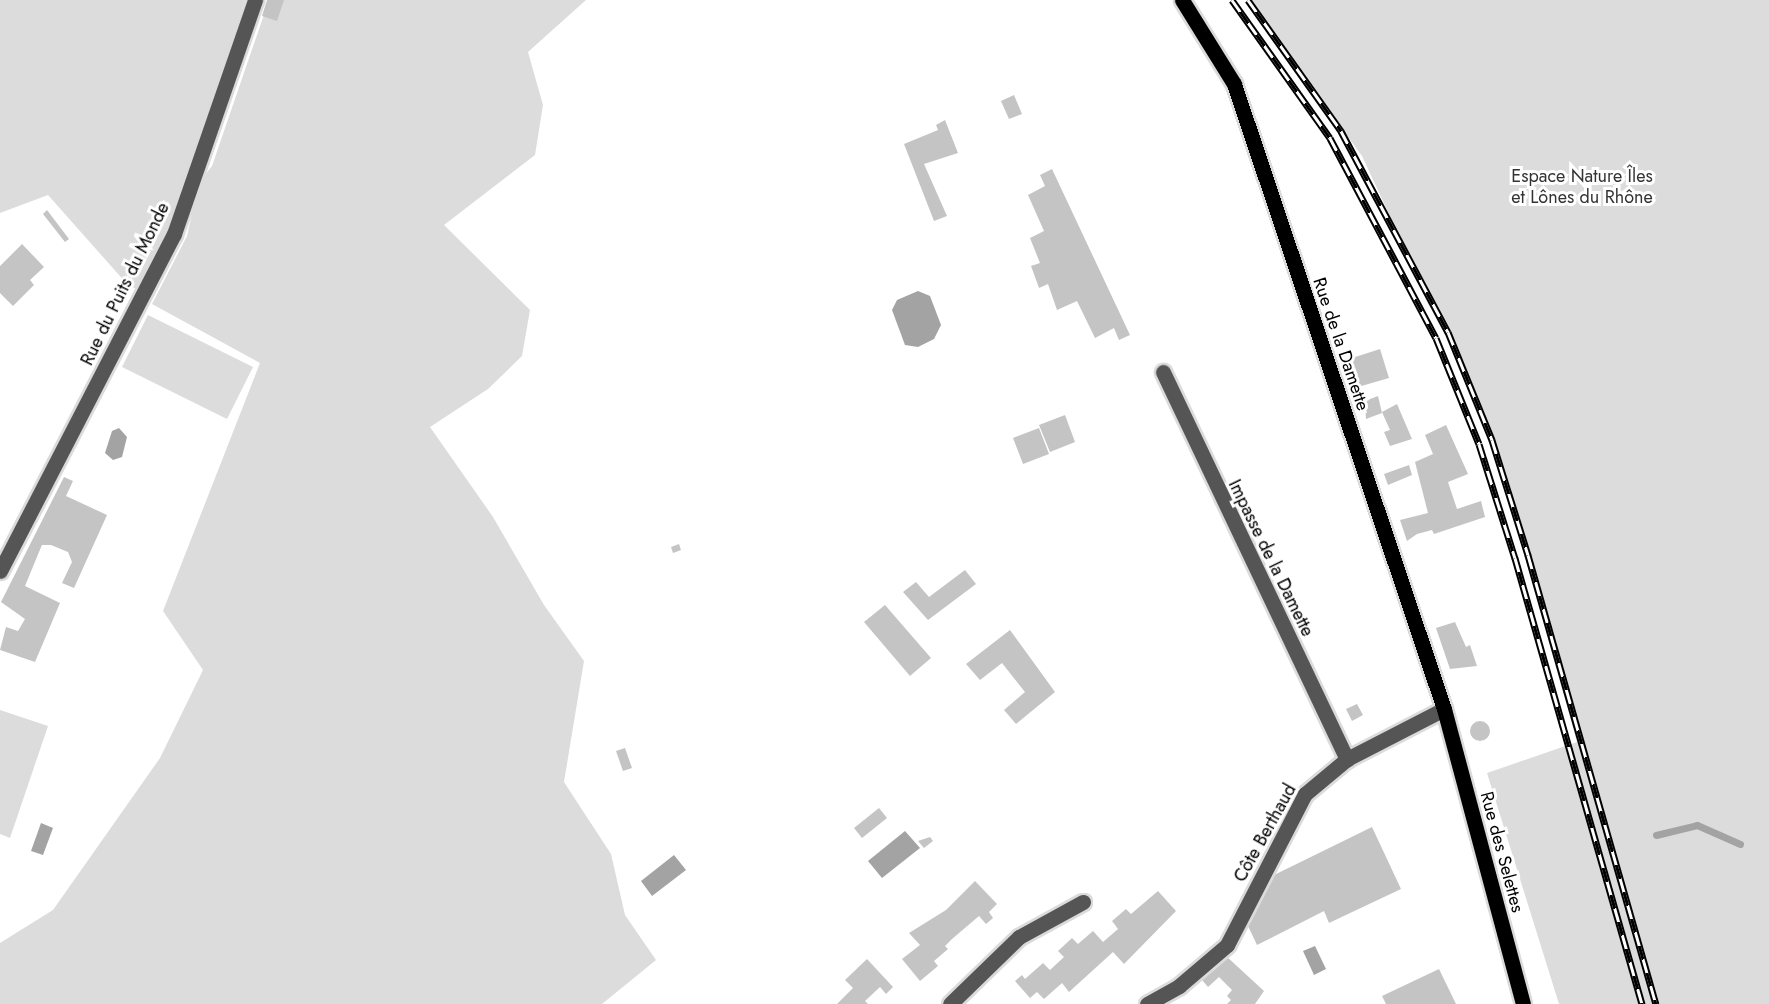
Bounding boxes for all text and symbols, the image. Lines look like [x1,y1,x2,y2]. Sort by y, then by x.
park label: Espace Nature Îles et Lônes du Rhône [1511,166,1653,208]
street label: Rue du Puits du Monde [76,199,174,369]
street label: Rue de la Damette [1308,275,1374,413]
street label: Impasse de la Damette [1224,476,1318,640]
street label: Côte Berthaud [1229,780,1301,886]
street label: Rue des Selettes [1476,789,1528,915]

